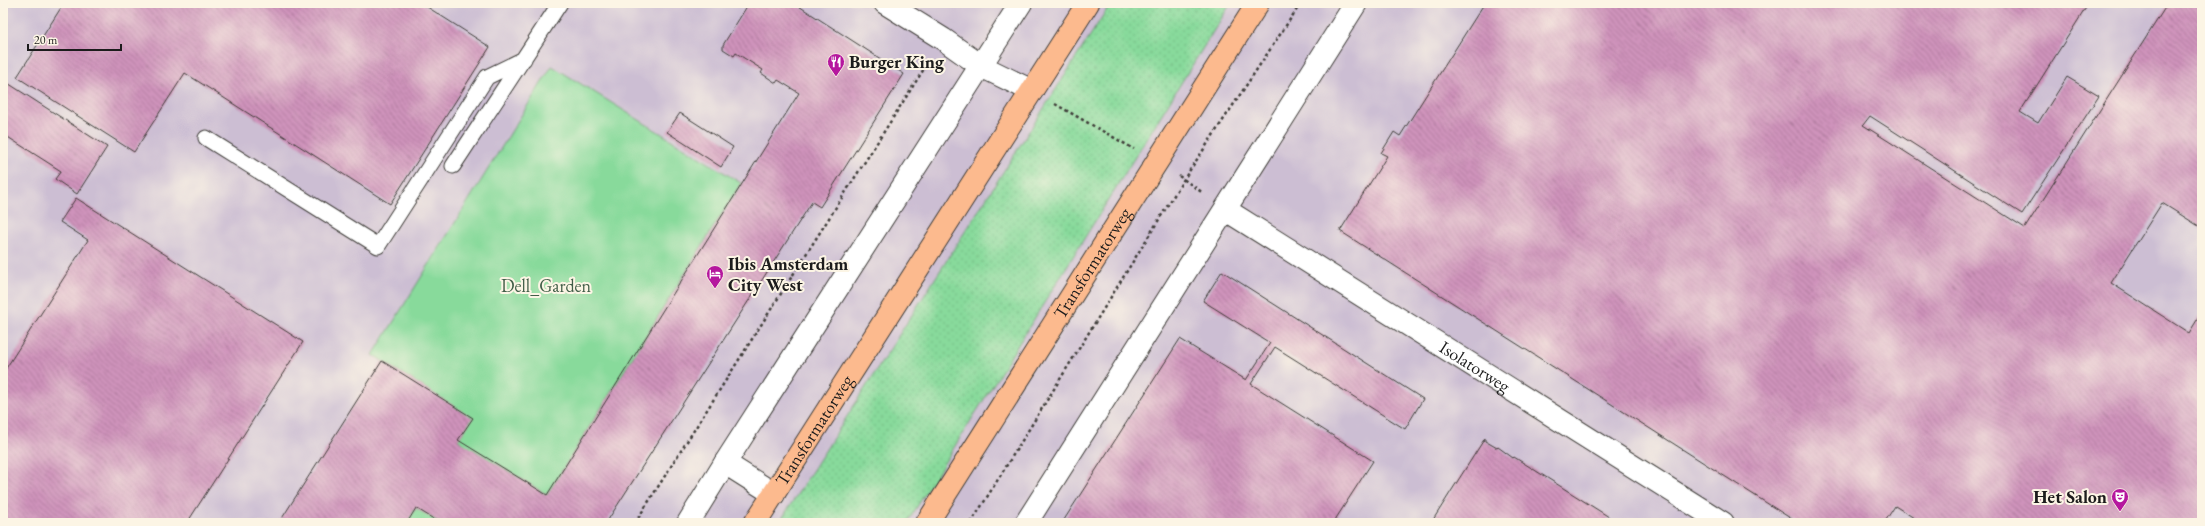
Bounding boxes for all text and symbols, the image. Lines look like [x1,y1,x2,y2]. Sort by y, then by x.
scale bar [28,26,121,52]
text: 20 m [34,32,58,48]
place label: Burger King [849,50,945,73]
restaurant icon: Burger King [826,52,846,77]
street label: Transformatorweg [1048,203,1136,323]
place label: Ibis Amsterdam City West [728,252,849,296]
hotel icon: Ibis Amsterdam City West [705,264,725,289]
park label: Dell_Garden [501,274,592,297]
street label: Isolatorweg [1435,335,1515,397]
street label: Transformatorweg [770,370,858,490]
place label: Het Salon [2033,485,2107,508]
theatre icon: Het Salon [2110,487,2130,512]

